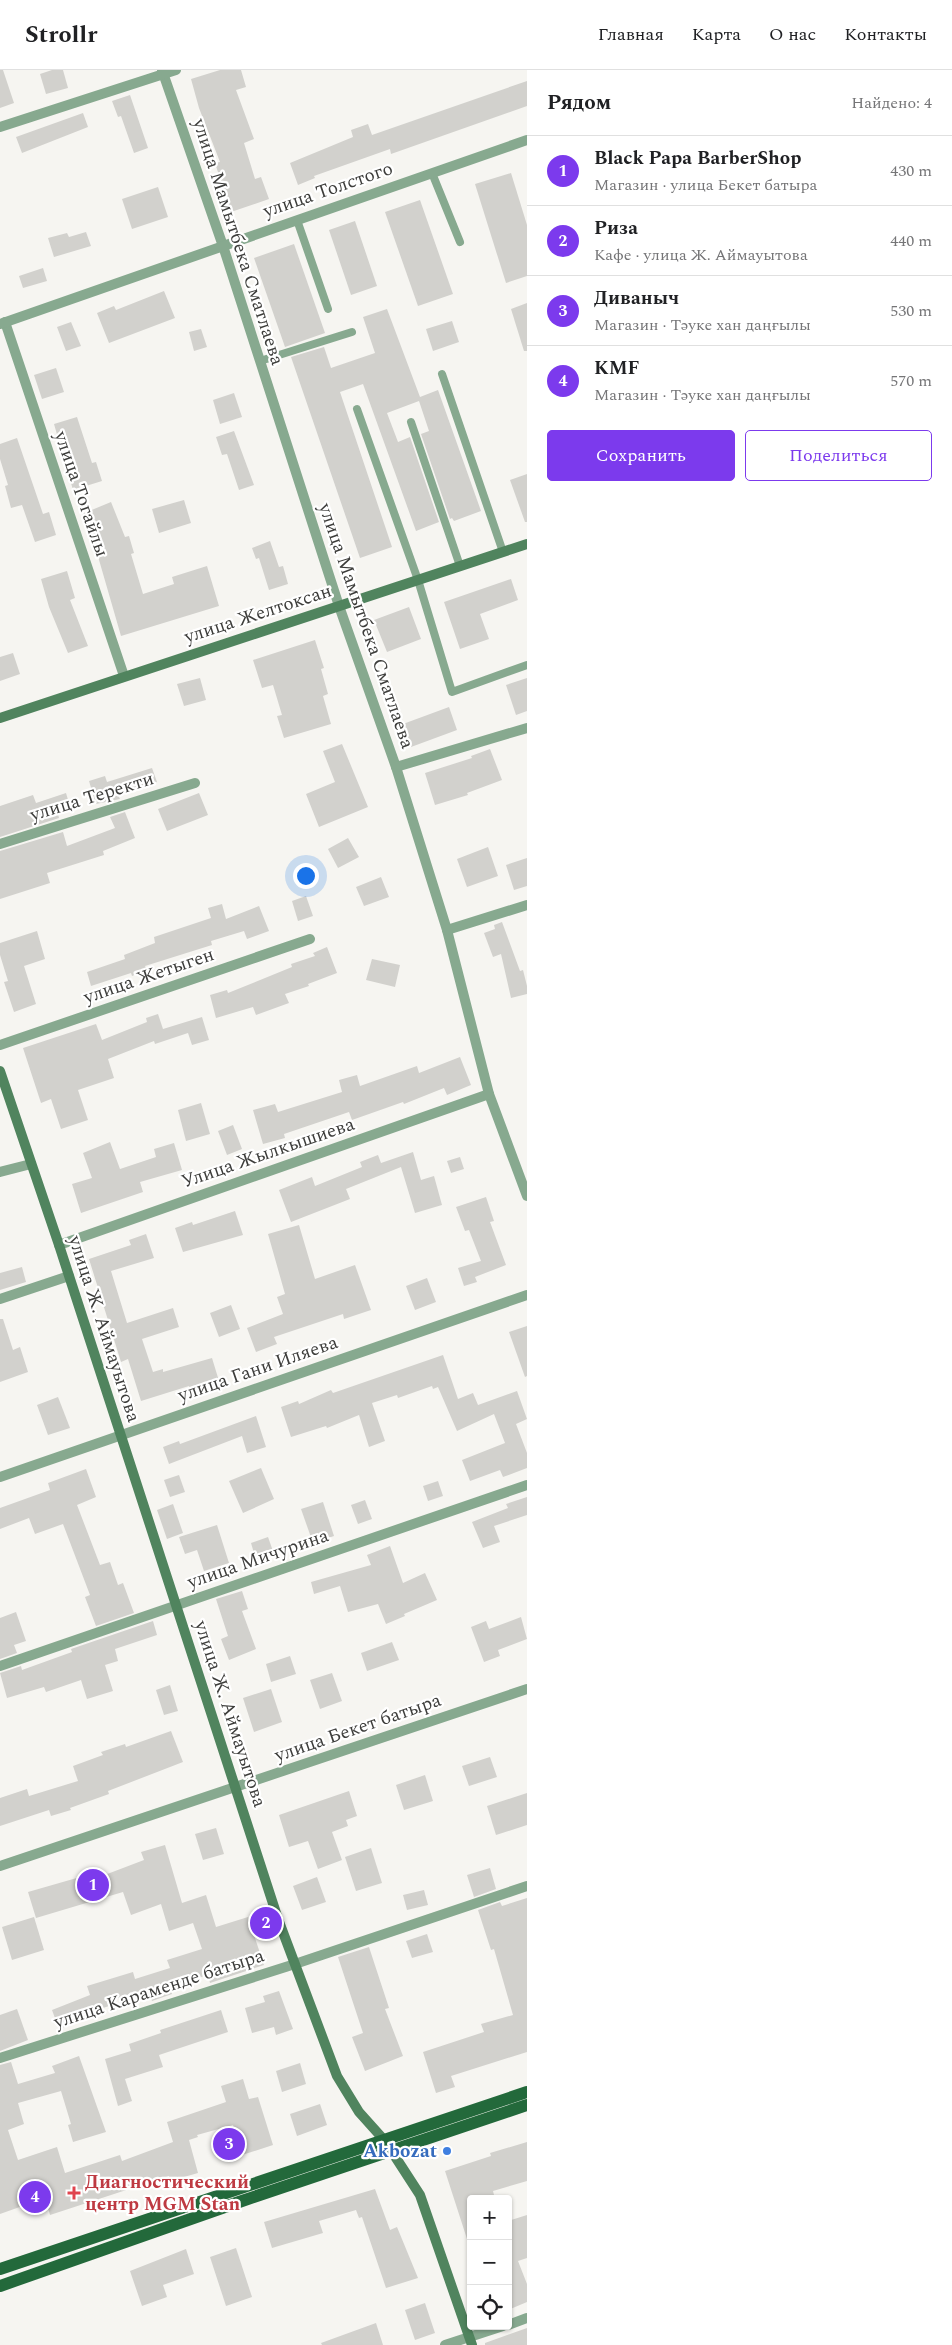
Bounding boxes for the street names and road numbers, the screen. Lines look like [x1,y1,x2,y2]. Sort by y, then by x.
street label: улица Мамытбека Сматлаева [184,114,292,370]
street label: улица Толстого [258,154,397,226]
street label: улица Тогайлы [46,426,116,561]
street label: улица Мамытбека Сматлаева [310,498,422,753]
street label: улица Желтоксан [180,576,336,652]
street label: улица Теректи [25,764,158,830]
street label: улица Жетыген [79,940,218,1012]
street label: Улица Жылкышиева [177,1109,359,1196]
street label: улица Ж. Аймауытова [60,1231,148,1427]
street label: улица Гани Иляева [173,1328,343,1410]
street label: улица Мичурина [182,1521,333,1597]
street label: улица Ж. Аймауытова [186,1616,274,1812]
street label: улица Бекет батыра [270,1686,446,1770]
street label: улица Караменде батыра [49,1941,269,2037]

